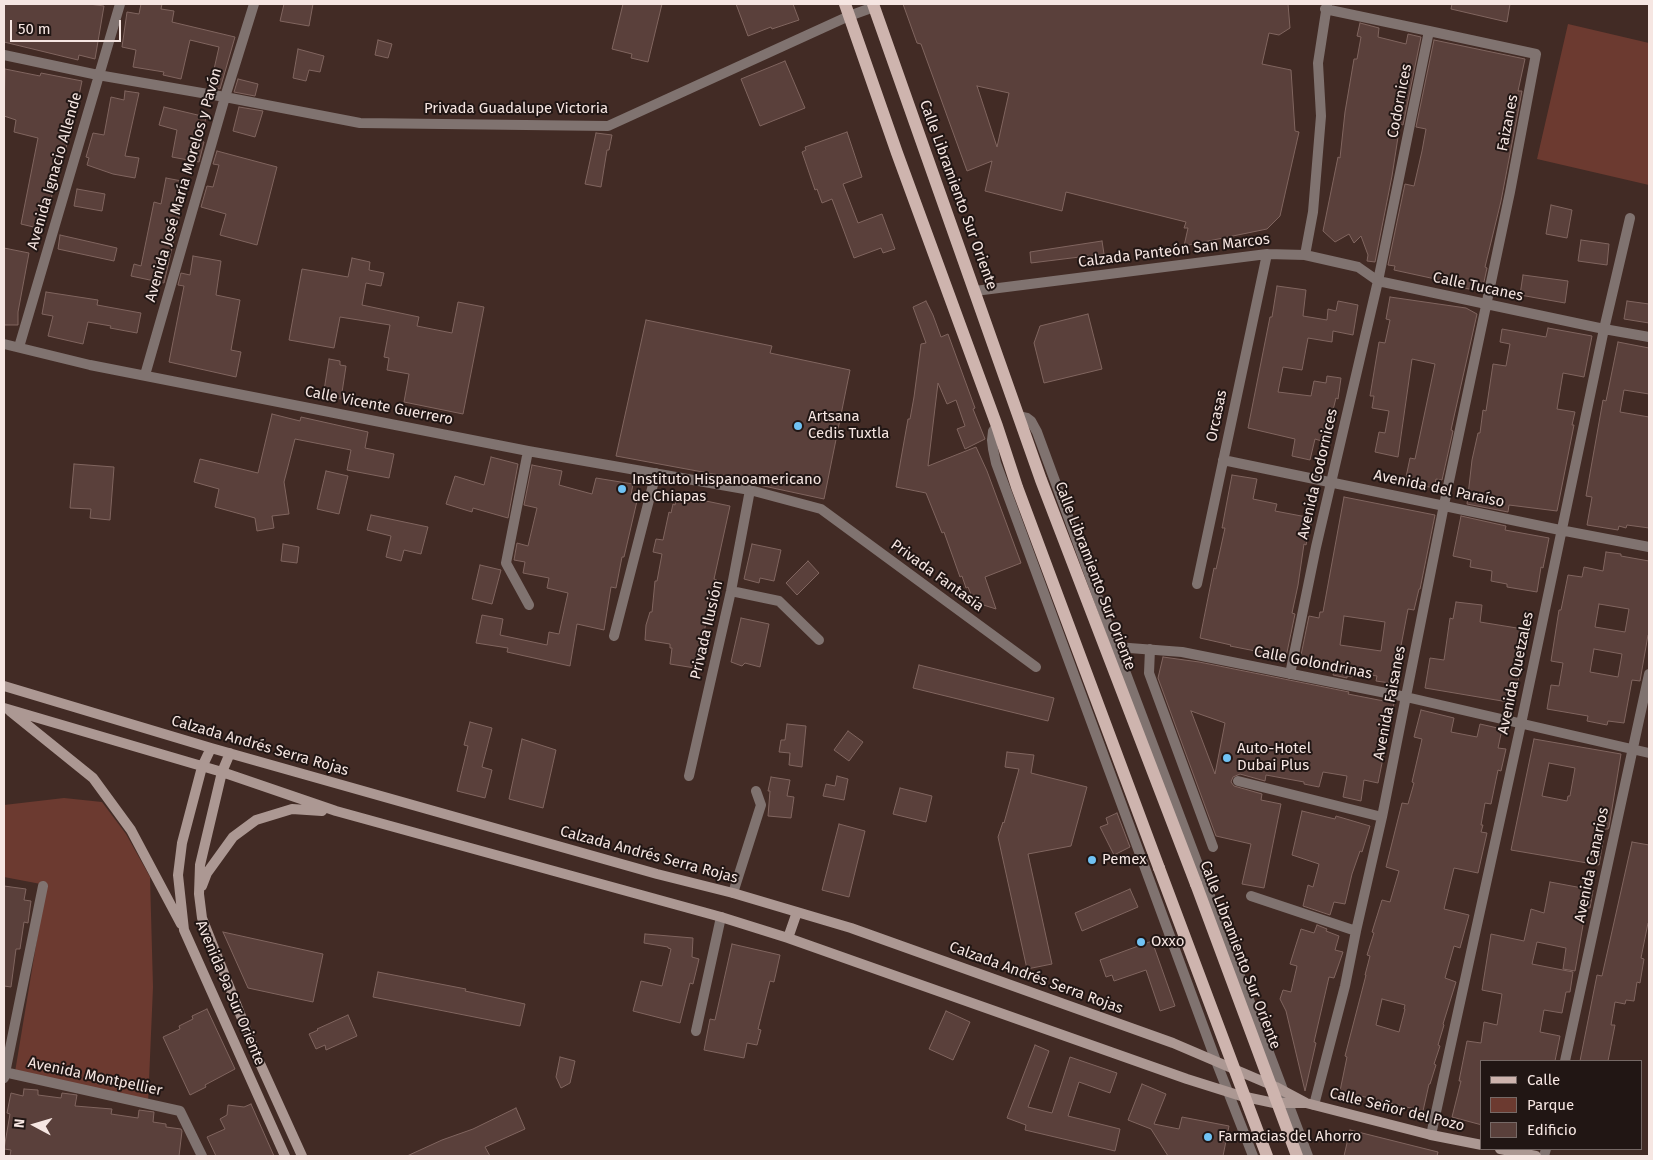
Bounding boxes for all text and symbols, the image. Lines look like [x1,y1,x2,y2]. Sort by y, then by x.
scale bar [12,10,124,42]
text: 50 m [18,20,51,38]
street label: Codornices [1384,62,1416,140]
street label: Avenida José María Morelos y Pavón [142,66,226,304]
street label: Avenida Ignacio Allende [24,90,86,252]
street label: Faizanes [1494,93,1522,153]
street label: Calle Libramiento Sur Oriente [915,98,1001,292]
street label: Privada Guadalupe Victoria [424,100,608,118]
street label: Calzada Panteón San Marcos [1077,230,1271,272]
street label: Calle Tucanes [1431,269,1525,305]
street label: Calle Vicente Guerrero [303,383,455,429]
street label: Orcasas [1203,388,1231,444]
street label: Avenida Codornices [1294,407,1342,541]
place label: Artsana Cedis Tuxtla [808,408,889,443]
marker: Artsana Cedis Tuxtla [792,420,804,432]
street label: Avenida del Paraíso [1372,466,1506,512]
place label: Instituto Hispanoamericano de Chiapas [632,471,822,506]
street label: Calle Libramiento Sur Oriente [1051,479,1139,673]
marker: Instituto Hispanoamericano de Chiapas [616,483,628,495]
street label: Privada Fantasía [887,536,987,616]
street label: Privada Ilusión [687,579,727,681]
street label: Avenida Quetzales [1494,610,1538,736]
street label: Calle Golondrinas [1252,643,1374,683]
street label: Avenida Faisanes [1370,644,1410,762]
street label: Calzada Andrés Serra Rojas [169,712,351,780]
place label: Auto-Hotel Dubai Plus [1237,740,1311,775]
marker: Auto-Hotel Dubai Plus [1221,752,1233,764]
street label: Avenida Canarios [1571,806,1613,924]
street label: Calzada Andrés Serra Rojas [558,823,740,887]
place label: Pemex [1102,851,1147,869]
marker: Pemex [1086,854,1098,866]
street label: Calle Libramiento Sur Oriente [1196,858,1284,1052]
street label: Avenida 9a Sur Oriente [191,918,269,1068]
place label: Oxxo [1151,933,1184,951]
marker: Oxxo [1135,936,1147,948]
street label: Calzada Andrés Serra Rojas [947,938,1125,1018]
street label: Avenida Montpellier [26,1054,164,1100]
legend [1480,1060,1643,1150]
text: Calle [1527,1071,1560,1089]
street label: Calle Señor del Pozo [1328,1085,1466,1135]
text: Parque [1527,1096,1574,1114]
north arrow [10,1100,60,1150]
text: N [11,1118,29,1129]
text: Edificio [1527,1121,1577,1139]
place label: Farmacias del Ahorro [1218,1128,1361,1146]
marker: Farmacias del Ahorro [1202,1131,1214,1143]

